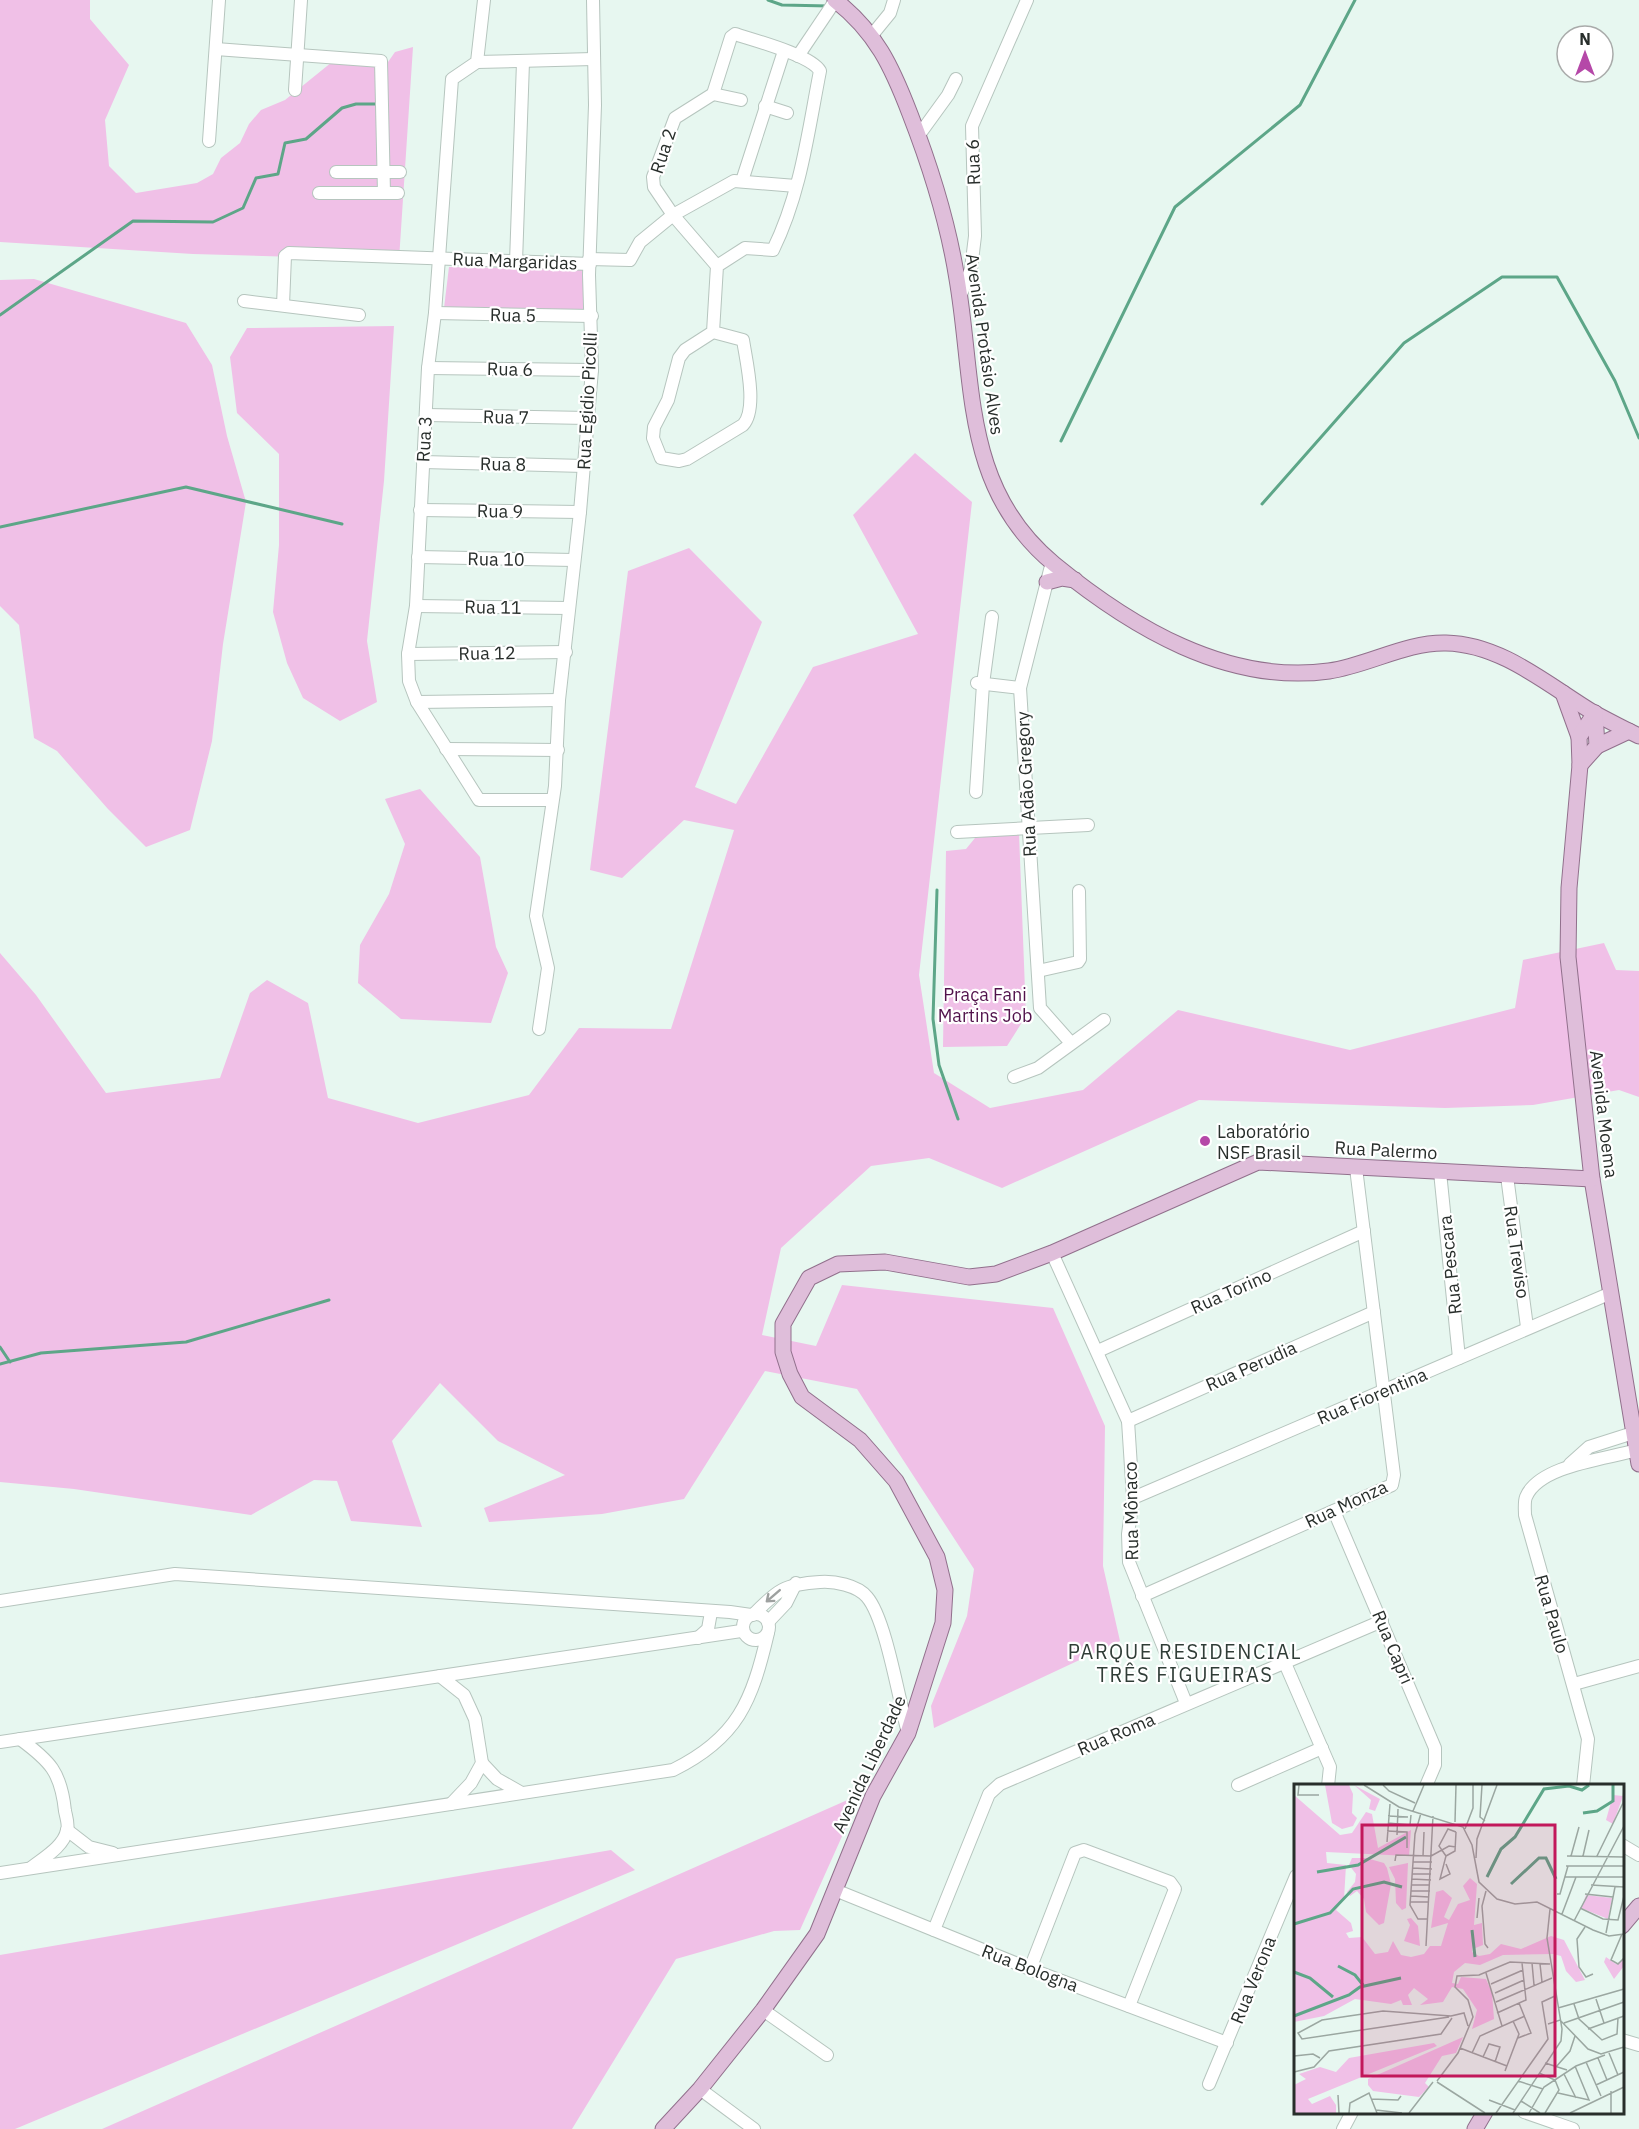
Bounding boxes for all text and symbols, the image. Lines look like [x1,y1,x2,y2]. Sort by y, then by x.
north arrow [1555,24,1615,84]
text: N [1579,29,1591,49]
street label: Rua 2 [645,125,681,177]
street label: Rua 6 [961,138,985,186]
street label: Rua Margaridas [452,247,578,275]
street label: Avenida Protásio Alves [961,252,1009,436]
street label: Rua 5 [490,303,536,327]
street label: Rua Egidio Picolli [572,332,602,470]
street label: Rua 6 [487,357,533,381]
street label: Rua 7 [483,405,529,429]
street label: Rua 3 [411,415,437,463]
street label: Rua 8 [480,452,526,476]
street label: Rua 9 [477,499,523,523]
street label: Rua 10 [467,547,525,571]
street label: Rua 11 [464,595,522,619]
street label: Rua 12 [458,641,516,665]
street label: Rua Adão Gregory [1011,711,1041,857]
park label: Praça Fani Martins Job [938,983,1032,1027]
street label: Avenida Moema [1585,1049,1623,1180]
place label: Laboratório NSF Brasil [1217,1120,1310,1164]
marker: Laboratório NSF Brasil [1198,1134,1212,1148]
street label: Rua Palermo [1334,1136,1438,1164]
street label: Rua Treviso [1499,1204,1535,1300]
street label: Rua Pescara [1433,1214,1467,1316]
street label: Rua Torino [1187,1263,1275,1319]
street label: Rua Perudia [1202,1336,1301,1396]
street label: Rua Fiorentina [1313,1362,1431,1430]
street label: Rua Mônaco [1119,1461,1143,1561]
street label: Rua Monza [1301,1475,1391,1533]
street label: Rua Paulo [1530,1572,1574,1656]
one-way arrow [766,1589,781,1603]
street label: Rua Capri [1367,1607,1419,1687]
district label: PARQUE RESIDENCIAL TRÊS FIGUEIRAS [1068,1638,1302,1688]
street label: Avenida Liberdade [827,1691,911,1837]
street label: Rua Roma [1074,1707,1159,1761]
inset map [1294,1784,1624,2114]
street label: Rua Verona [1225,1933,1281,2027]
street label: Rua Bologna [978,1939,1082,1997]

